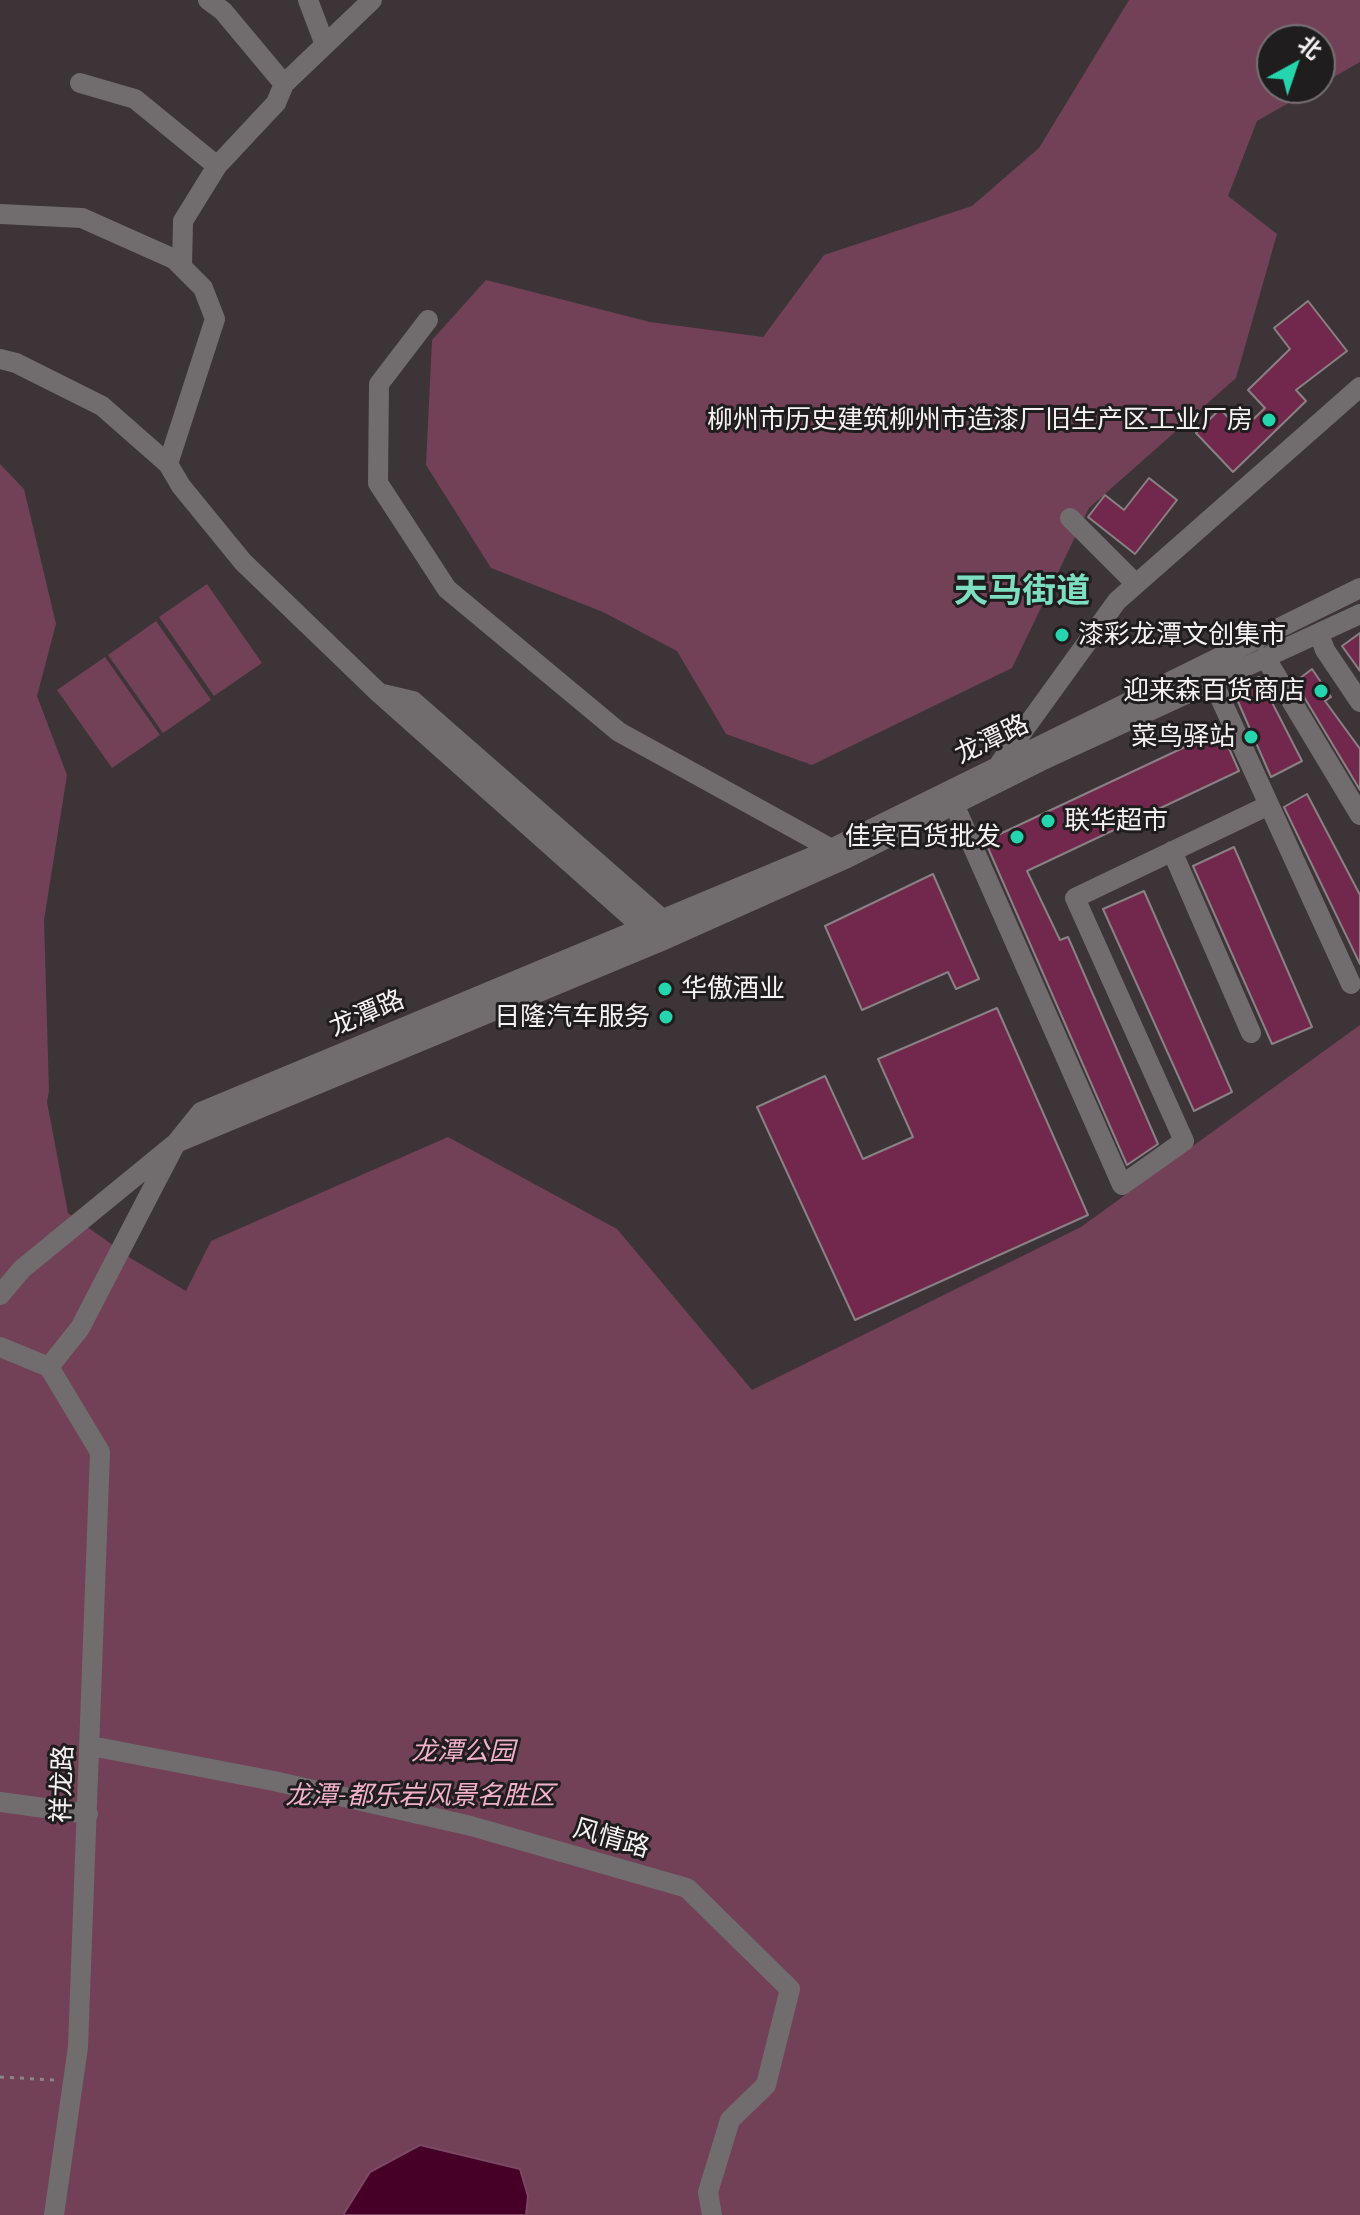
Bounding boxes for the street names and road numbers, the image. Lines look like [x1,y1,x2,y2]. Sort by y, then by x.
street label: 龙潭路 [950,709,1034,771]
street label: 龙潭路 [325,984,409,1044]
street label: 祥龙路 [46,1744,80,1824]
street label: 风情路 [569,1813,653,1865]

